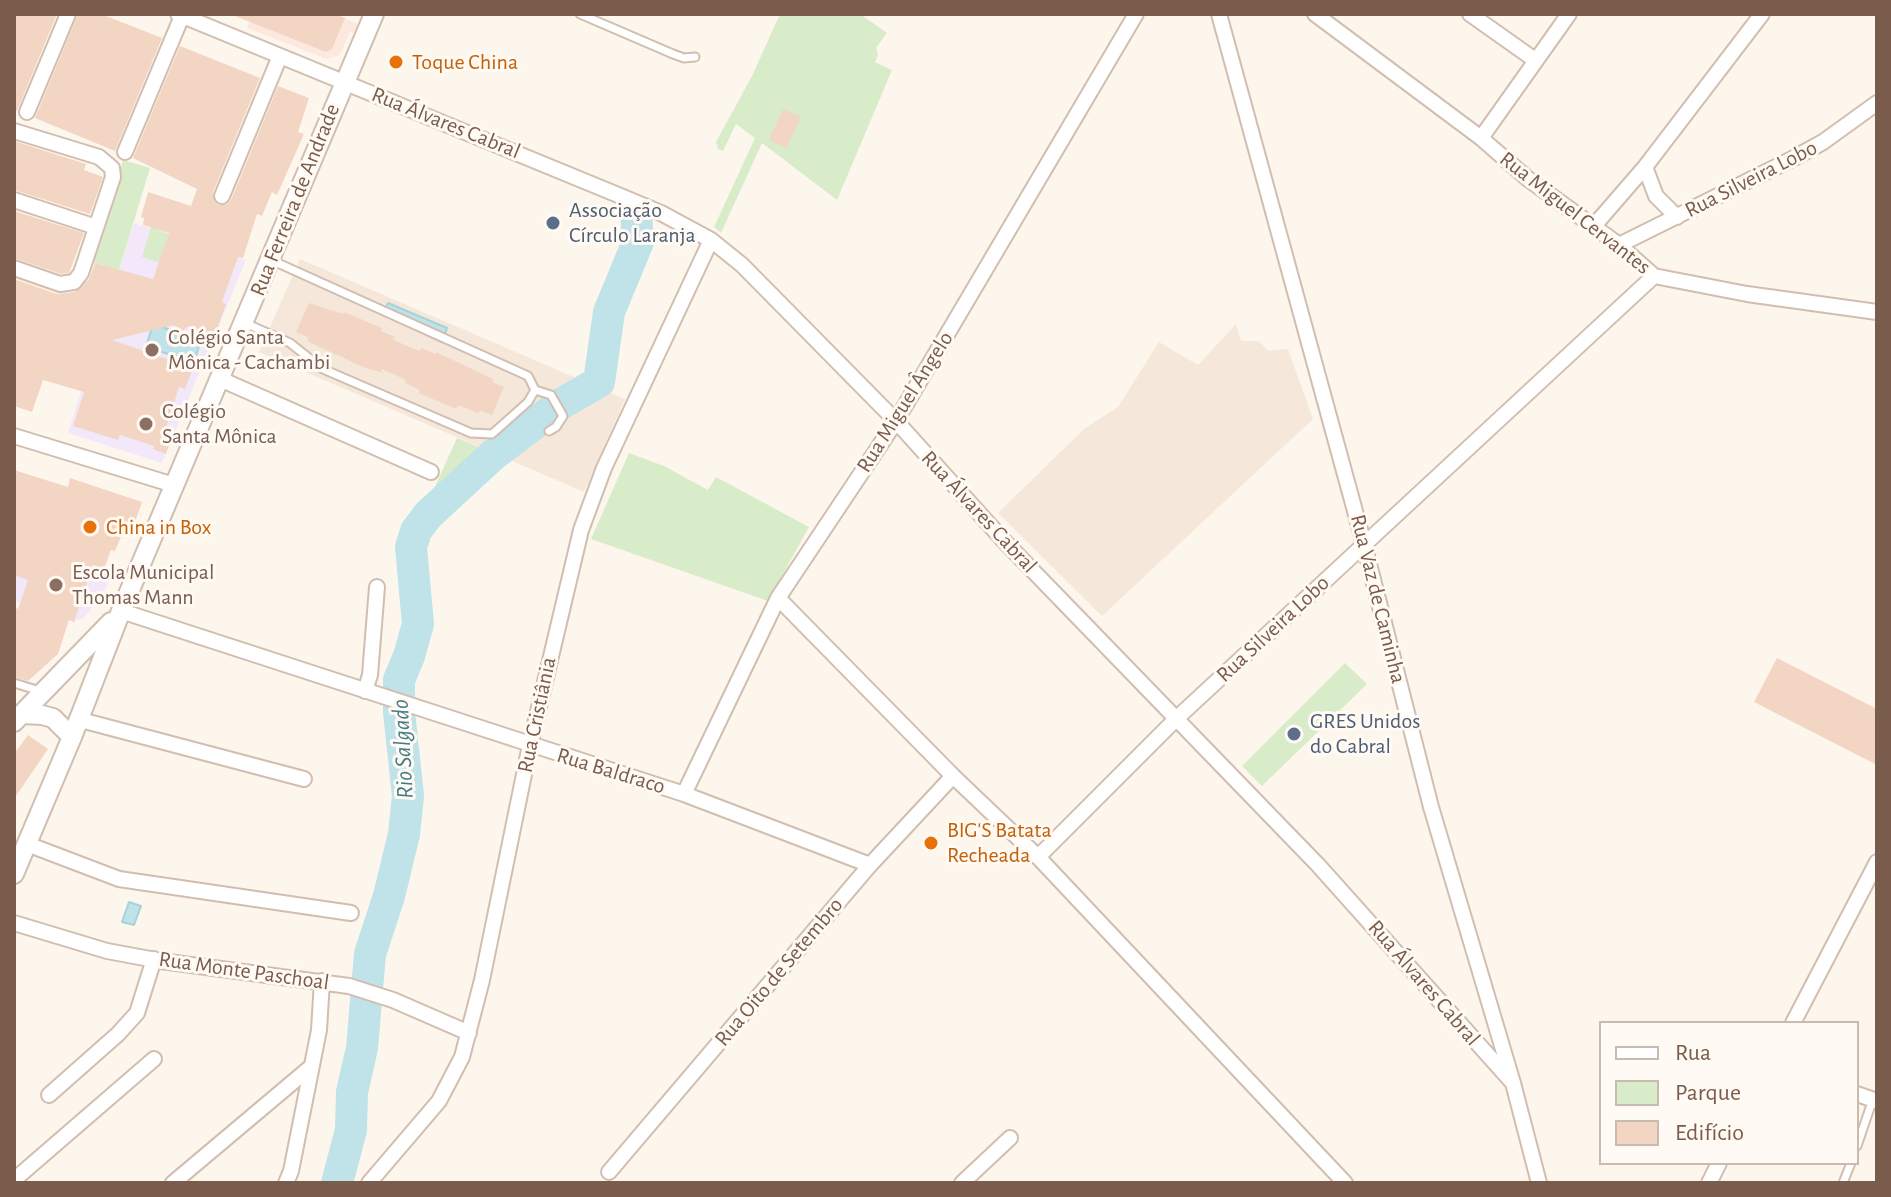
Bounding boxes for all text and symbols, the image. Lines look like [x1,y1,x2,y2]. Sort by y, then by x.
place label: Toque China [412,49,518,75]
marker: Toque China [387,53,405,71]
street label: Rua Álvares Cabral [368,81,524,165]
street label: Rua Ferreira de Andrade [244,100,346,300]
street label: Rua Silveira Lobo [1680,134,1822,224]
street label: Rua Miguel Cervantes [1494,146,1656,280]
place label: Associação Círculo Laranja [569,197,696,248]
marker: Associação Círculo Laranja [544,214,562,232]
place label: Colégio Santa Mônica - Cachambi [168,324,330,376]
street label: Rua Miguel Ângelo [851,327,959,477]
marker: Colégio Santa Mônica - Cachambi [143,341,161,359]
place label: Colégio Santa Mônica [162,398,277,450]
marker: Colégio Santa Mônica [137,415,155,433]
street label: Rua Álvares Cabral [915,445,1043,579]
street label: Rua Vaz de Caminha [1344,512,1412,686]
place label: China in Box [106,514,211,540]
marker: China in Box [81,518,99,536]
place label: Escola Municipal Thomas Mann [72,559,214,610]
street label: Rua Silveira Lobo [1211,570,1335,688]
marker: Escola Municipal Thomas Mann [47,576,65,594]
street label: Rua Cristiânia [512,655,562,775]
water label: Rio Salgado [386,698,420,800]
place label: GRES Unidos do Cabral [1310,708,1420,760]
marker: GRES Unidos do Cabral [1285,725,1303,743]
street label: Rua Baldraco [554,742,668,800]
place label: BIG'S Batata Recheada [947,817,1052,868]
marker: BIG'S Batata Recheada [922,834,940,852]
street label: Rua Oito de Setembro [709,892,849,1052]
street label: Rua Álvares Cabral [1362,915,1486,1051]
street label: Rua Monte Paschoal [157,946,331,996]
legend [1599,1021,1859,1165]
text: Rua [1675,1041,1711,1065]
text: Parque [1675,1081,1741,1105]
text: Edifício [1675,1121,1744,1145]

